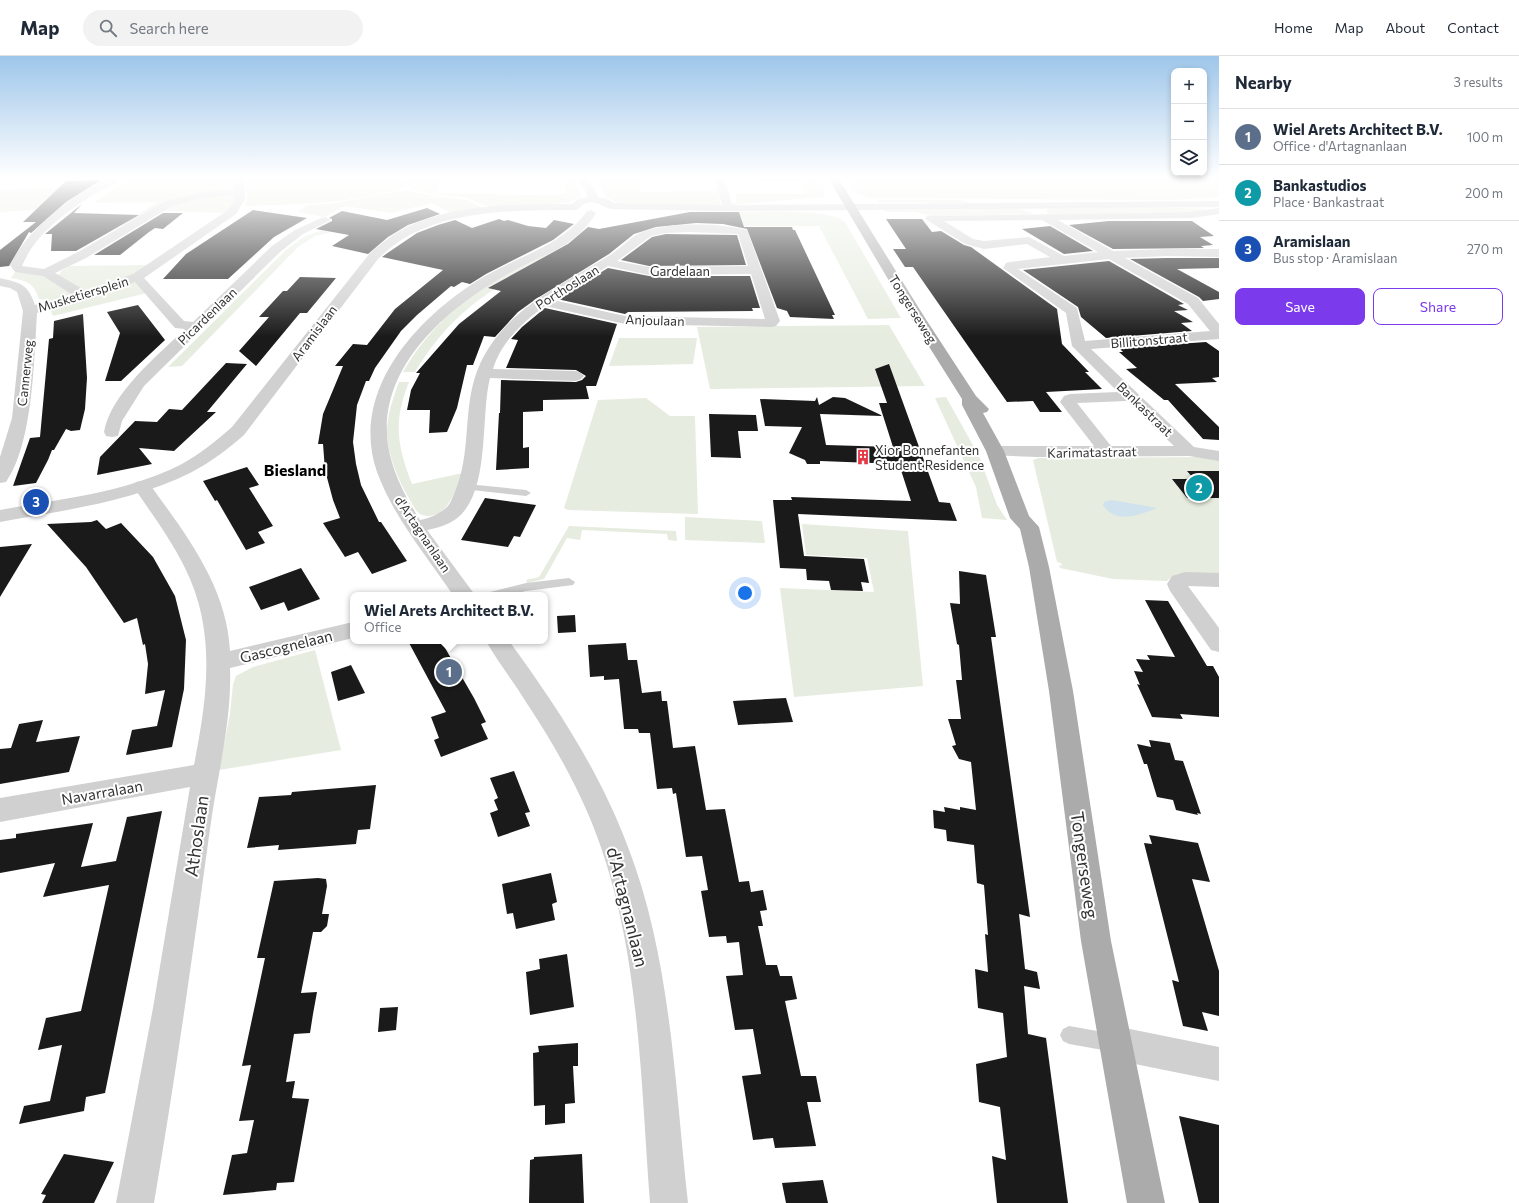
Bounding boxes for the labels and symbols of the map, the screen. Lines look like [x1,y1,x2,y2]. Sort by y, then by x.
street label: Porthoslaan [532,261,602,313]
street label: Gardelaan [650,263,710,279]
street label: Tongerseweg [886,272,940,346]
street label: Musketiersplein [36,273,130,315]
street label: Picardenlaan [174,284,240,348]
street label: Aramislaan [288,302,340,364]
street label: Anjoulaan [625,311,685,329]
street label: Billitonstraat [1110,329,1188,351]
street label: Cannerweg [14,339,36,407]
street label: Bankastraat [1114,378,1176,440]
place label: Xior Bonnefanten Student Residence [875,442,984,473]
street label: Karimatastraat [1047,443,1137,461]
building icon: Xior Bonnefanten Student Residence [854,448,872,466]
district label: Biesland [264,460,326,479]
pin: 2 [1186,473,1212,503]
pin: 3 [23,487,49,517]
street label: d'Artagnanlaan [392,493,454,575]
your location [735,583,755,603]
street label: Gascognelaan [238,626,334,666]
pin: 1 [436,657,462,687]
street label: Navarralaan [60,776,144,808]
street label: Athoslaan [179,794,213,878]
street label: Tongerseweg [1067,810,1103,920]
street label: d'Artagnanlaan [602,845,654,969]

